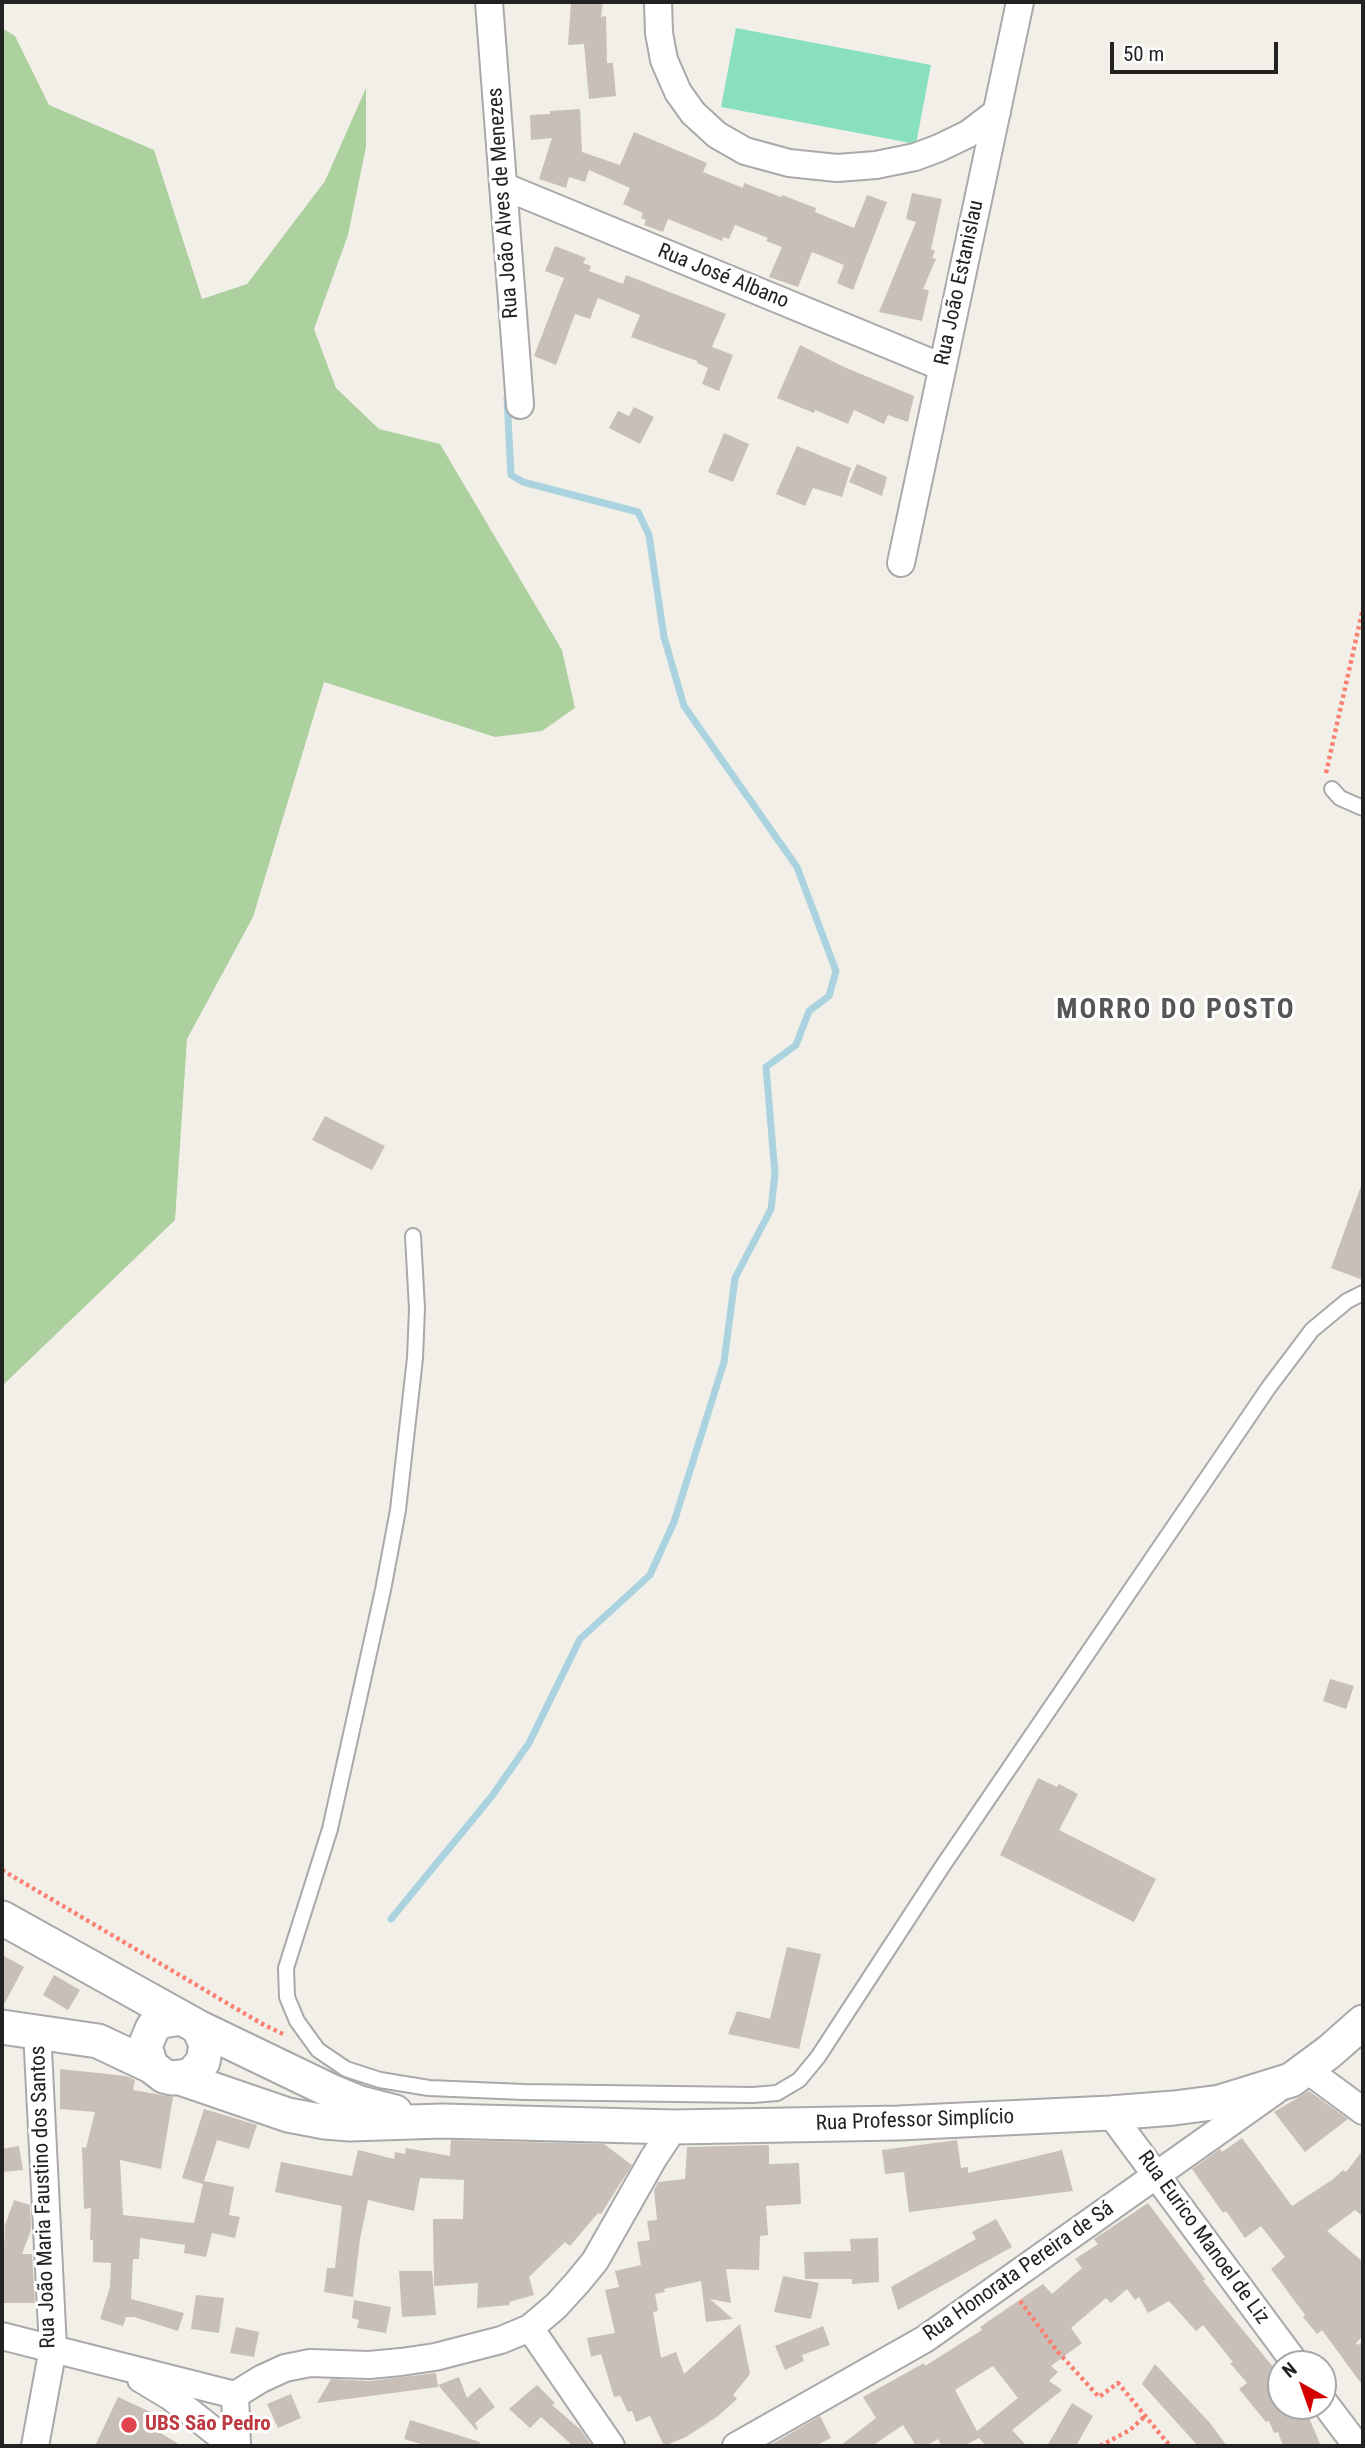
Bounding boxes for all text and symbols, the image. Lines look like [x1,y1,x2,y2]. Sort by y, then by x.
scale bar [1113,28,1281,72]
text: 50 m [1123,42,1164,66]
street label: Rua João Alves de Menezes [483,87,525,319]
street label: Rua João Estanislau [930,198,990,368]
street label: Rua José Albano [654,239,792,315]
district label: MORRO DO POSTO [1058,994,1294,1028]
street label: Rua João Maria Faustino dos Santos [26,2045,62,2349]
street label: Rua Professor Simplício [815,2105,1015,2137]
street label: Rua Eurico Manoel de Liz [1132,2146,1274,2330]
street label: Rua Honorata Pereira de Sá [919,2197,1119,2347]
north arrow [1267,2350,1337,2420]
text: N [1278,2358,1301,2383]
place label: UBS São Pedro [145,2412,271,2438]
marker: UBS São Pedro [119,2415,139,2435]

